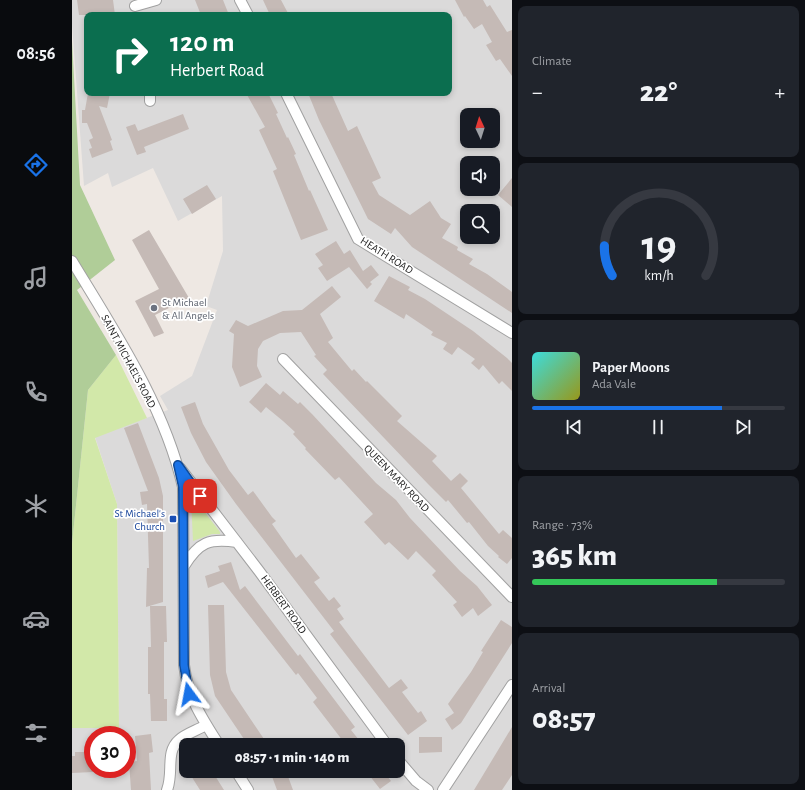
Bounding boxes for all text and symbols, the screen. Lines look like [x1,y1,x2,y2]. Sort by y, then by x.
icon: right [104,28,156,80]
text: 120 m [170,29,235,57]
text: 08:56 [17,45,55,63]
text: Climate [532,55,571,68]
text: Herbert Road [170,62,264,80]
text: 22° [640,77,677,107]
text: − [532,81,543,103]
text: + [774,81,785,103]
north arrow [460,108,500,148]
map controls [460,108,500,244]
icon: directions [22,151,50,179]
button: sound [460,156,500,196]
button: search [460,204,500,244]
text: 19 [641,226,676,267]
street label: HEATH ROAD [359,235,415,276]
icon: music [22,264,50,292]
text: km/h [644,269,673,283]
place label: St Michael & All Angels [162,297,214,321]
marker: St Michael & All Angels [149,303,159,313]
street label: SAINT MICHAEL'S ROAD [99,313,158,410]
text: Paper Moons [592,360,670,375]
icon: phone [22,378,50,406]
text: Ada Vale [592,378,636,391]
icon: previous [563,416,585,438]
icon: pause [647,416,669,438]
icon: next [732,416,754,438]
street label: QUEEN MARY ROAD [362,443,431,514]
pin [183,479,217,513]
icon: arrive [189,485,211,507]
icon: climate [22,492,50,520]
place label: St Michael's Church [114,508,165,532]
marker: St Michael's Church [168,514,178,524]
text: Range · 73% [532,519,593,532]
text: 365 km [532,541,617,571]
street label: HERBERT ROAD [259,573,308,636]
icon: car [22,605,50,633]
position arrow [168,673,210,715]
text: Arrival [532,682,565,695]
text: 08:57 [532,704,596,734]
icon: filters [22,719,50,747]
speed limit sign: 30 [84,726,136,778]
text: 08:57 · 1 min · 140 m [235,750,349,765]

